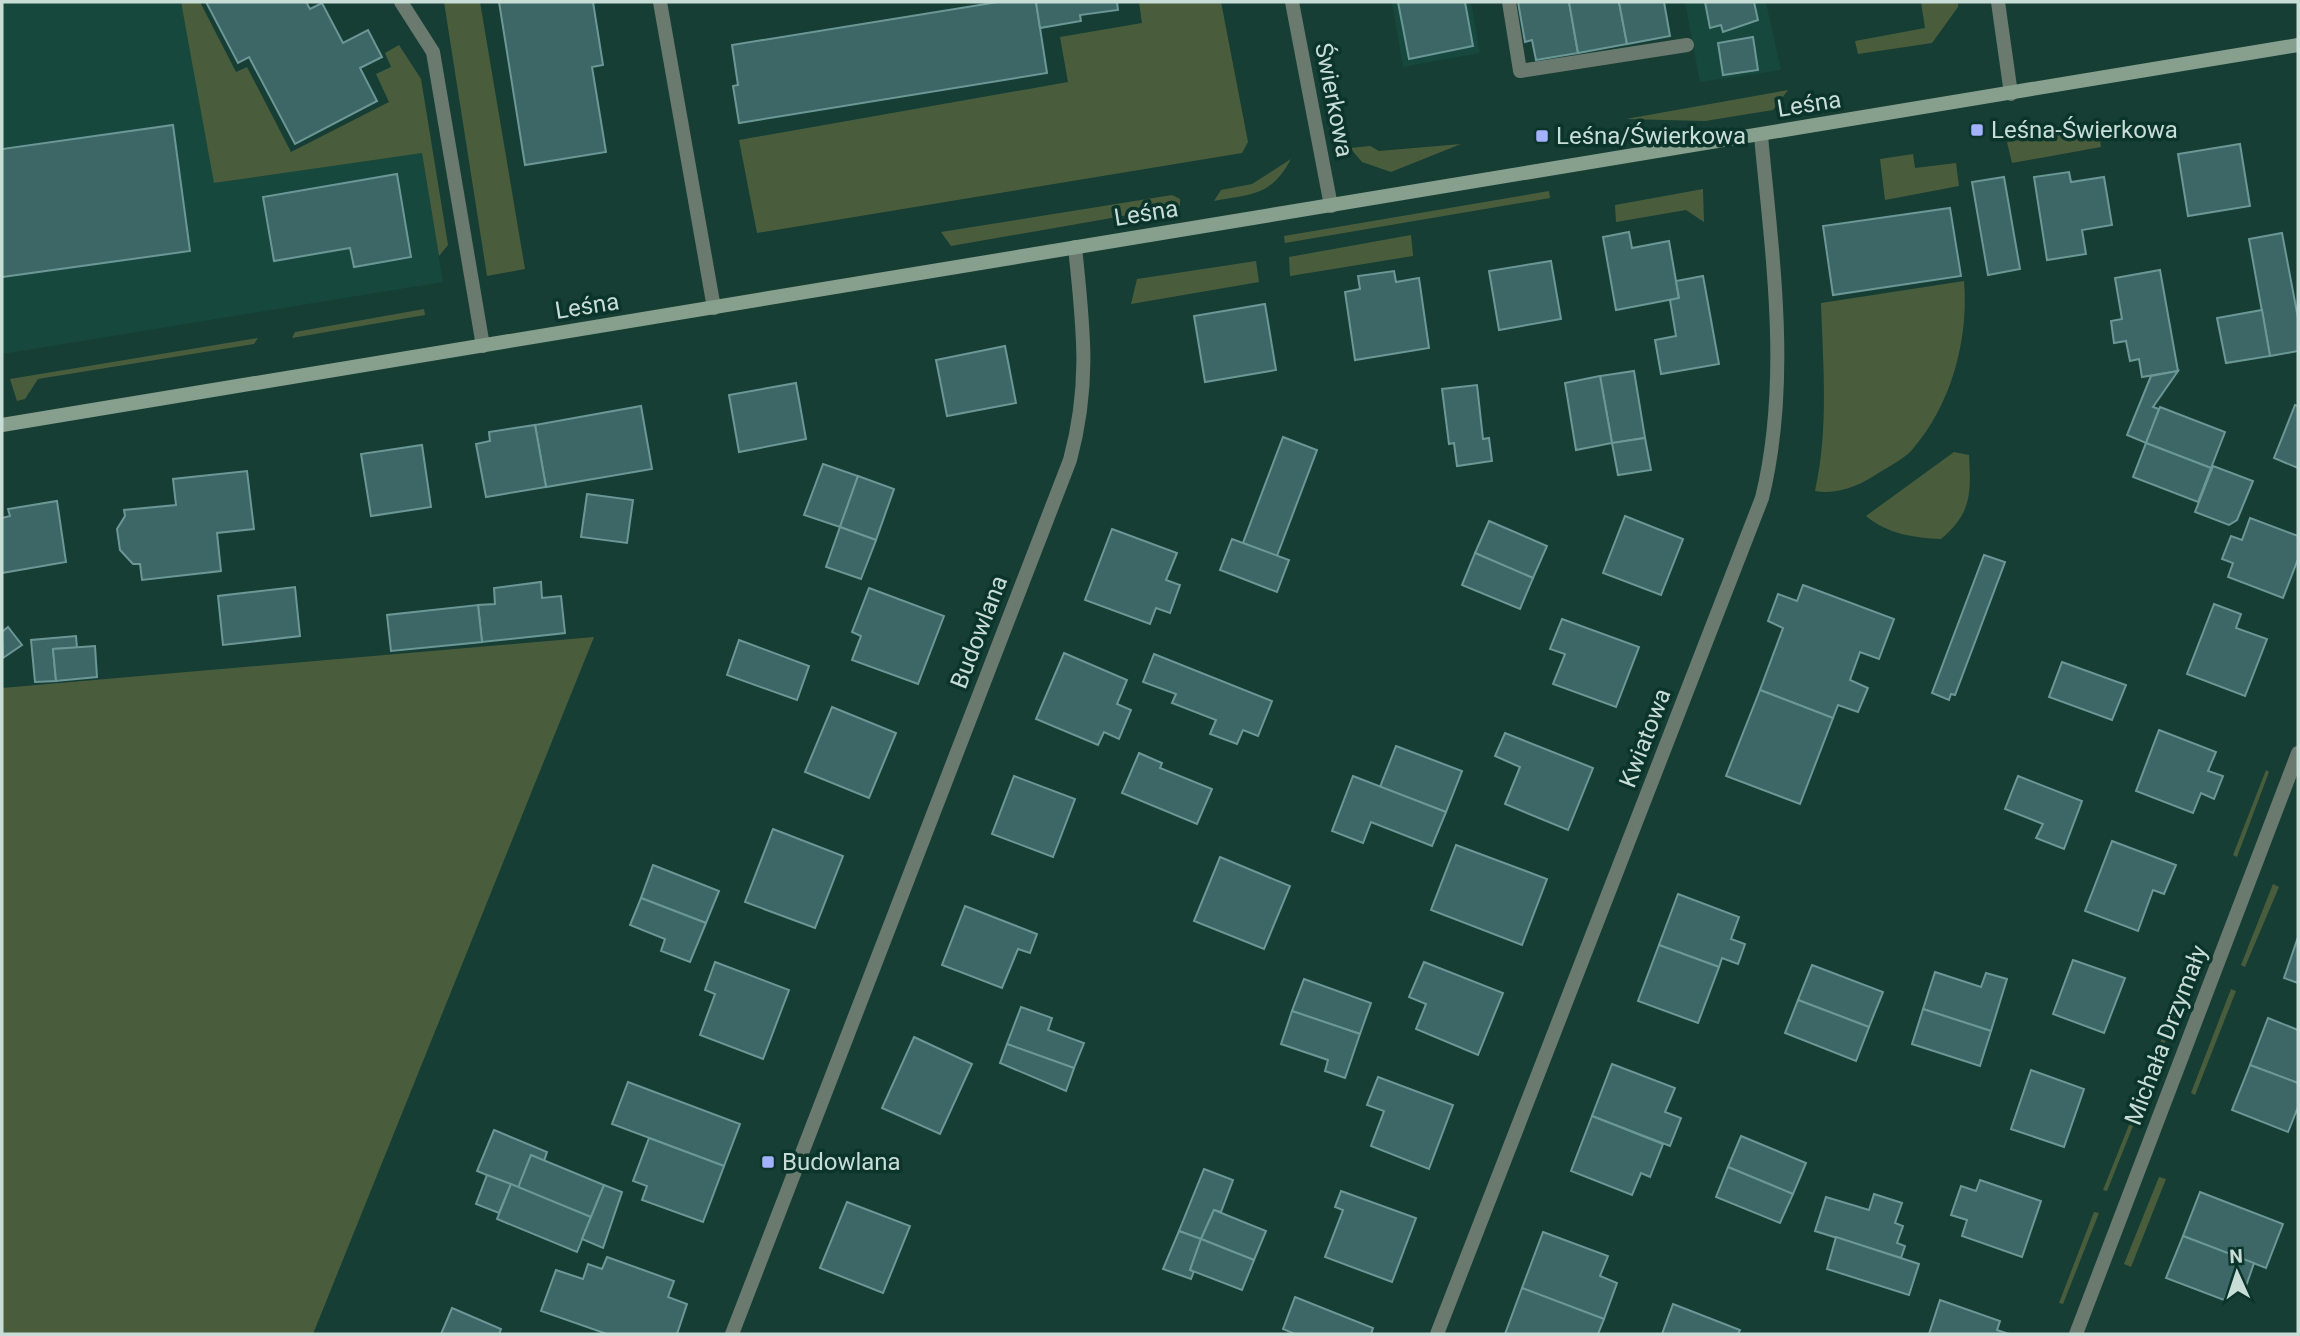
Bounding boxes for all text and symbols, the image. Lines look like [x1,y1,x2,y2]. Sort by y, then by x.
street label: Świerkowa [1309,40,1359,160]
street label: Leśna [1775,85,1843,123]
place label: Leśna-Świerkowa [1991,116,2178,144]
place label: Leśna/Świerkowa [1556,122,1746,150]
marker: Leśna-Świerkowa [1969,122,1985,138]
marker: Leśna/Świerkowa [1534,128,1550,144]
street label: Leśna [1112,194,1180,232]
street label: Leśna [553,287,621,325]
street label: Budowlana [945,572,1013,692]
street label: Kwiatowa [1613,685,1677,791]
street label: Michała Drzymały [2119,941,2213,1129]
place label: Budowlana [782,1148,901,1176]
marker: Budowlana [760,1154,776,1170]
north arrow [2202,1238,2272,1308]
text: N [2229,1245,2243,1268]

